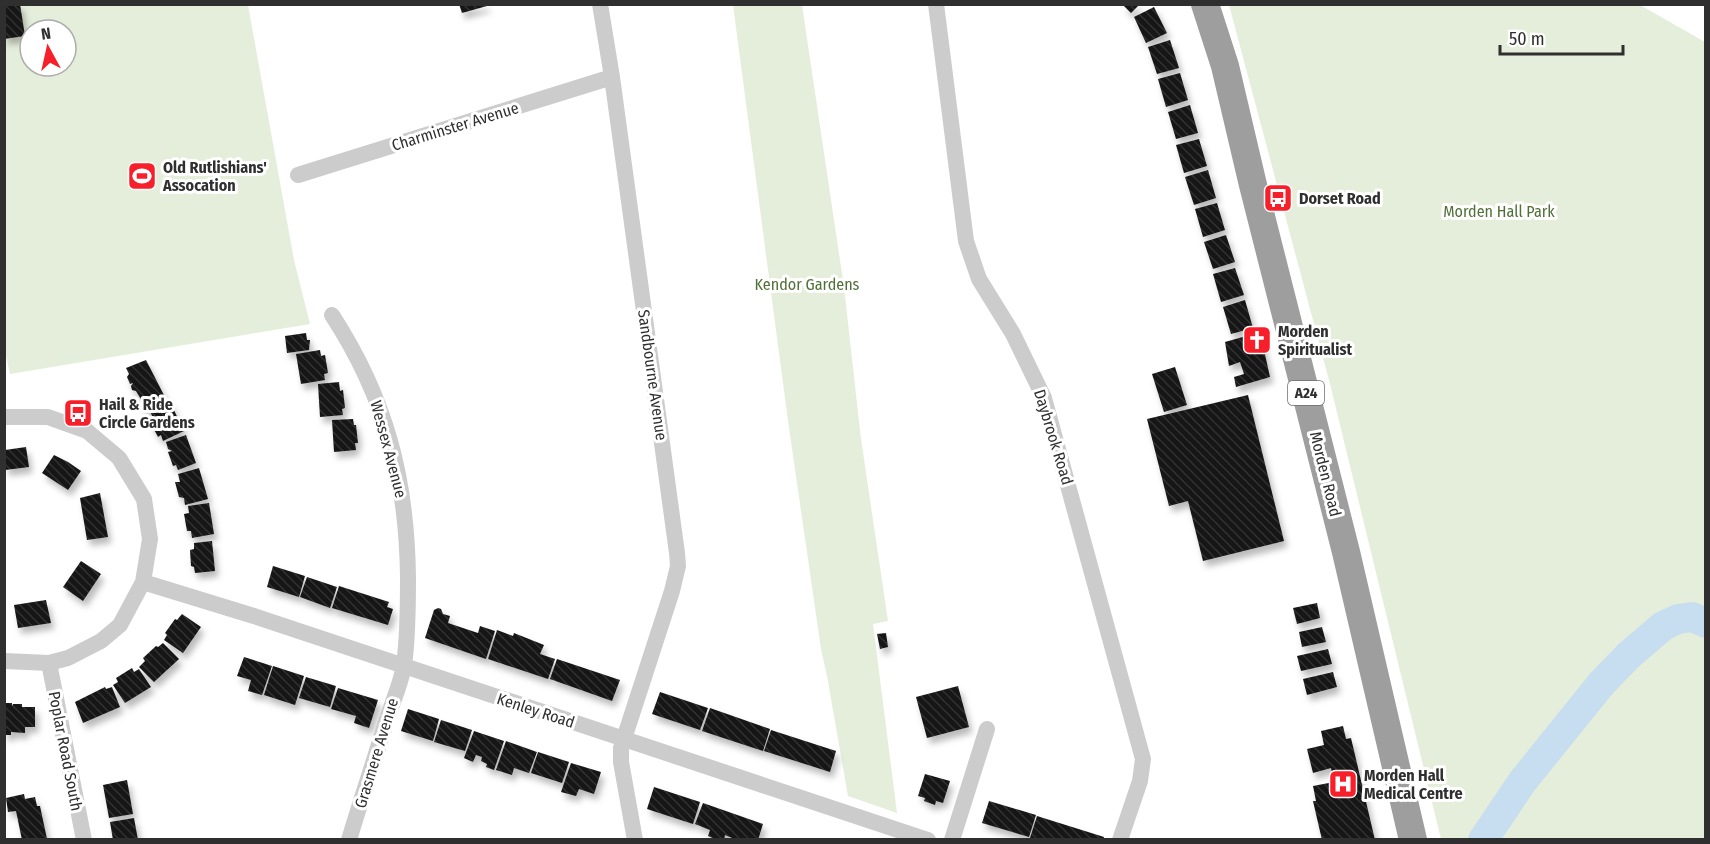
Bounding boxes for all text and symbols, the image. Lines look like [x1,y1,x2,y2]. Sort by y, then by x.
north arrow [18,18,78,78]
scale bar [1500,18,1623,56]
text: N [40,24,52,44]
text: 50 m [1509,28,1545,50]
street label: Charminster Avenue [389,98,521,155]
place label: Old Rutlishians' Assocation [162,158,267,195]
sports icon: Old Rutlishians' Assocation [126,160,158,192]
bus stop icon: Dorset Road [1262,182,1294,214]
place label: Dorset Road [1299,189,1381,208]
park label: Morden Hall Park [1443,202,1555,221]
park label: Kendor Gardens [755,275,860,294]
street label: Sandbourne Avenue [634,308,671,442]
place label: Morden Spiritualist [1278,322,1352,359]
church icon: Morden Spiritualist [1241,324,1273,356]
road number: A24 [1288,381,1324,405]
street label: Daybrook Road [1030,387,1077,487]
place label: Hail & Ride Circle Gardens [99,395,195,432]
bus stop icon: Hail & Ride Circle Gardens [62,397,94,429]
street label: Wessex Avenue [366,398,411,500]
street label: Morden Road [1306,430,1345,519]
street label: Kenley Road [495,689,577,732]
street label: Poplar Road South [45,690,86,813]
street label: Grasmere Avenue [351,696,402,810]
place label: Morden Hall Medical Centre [1364,766,1463,803]
hospital icon: Morden Hall Medical Centre [1327,768,1359,800]

